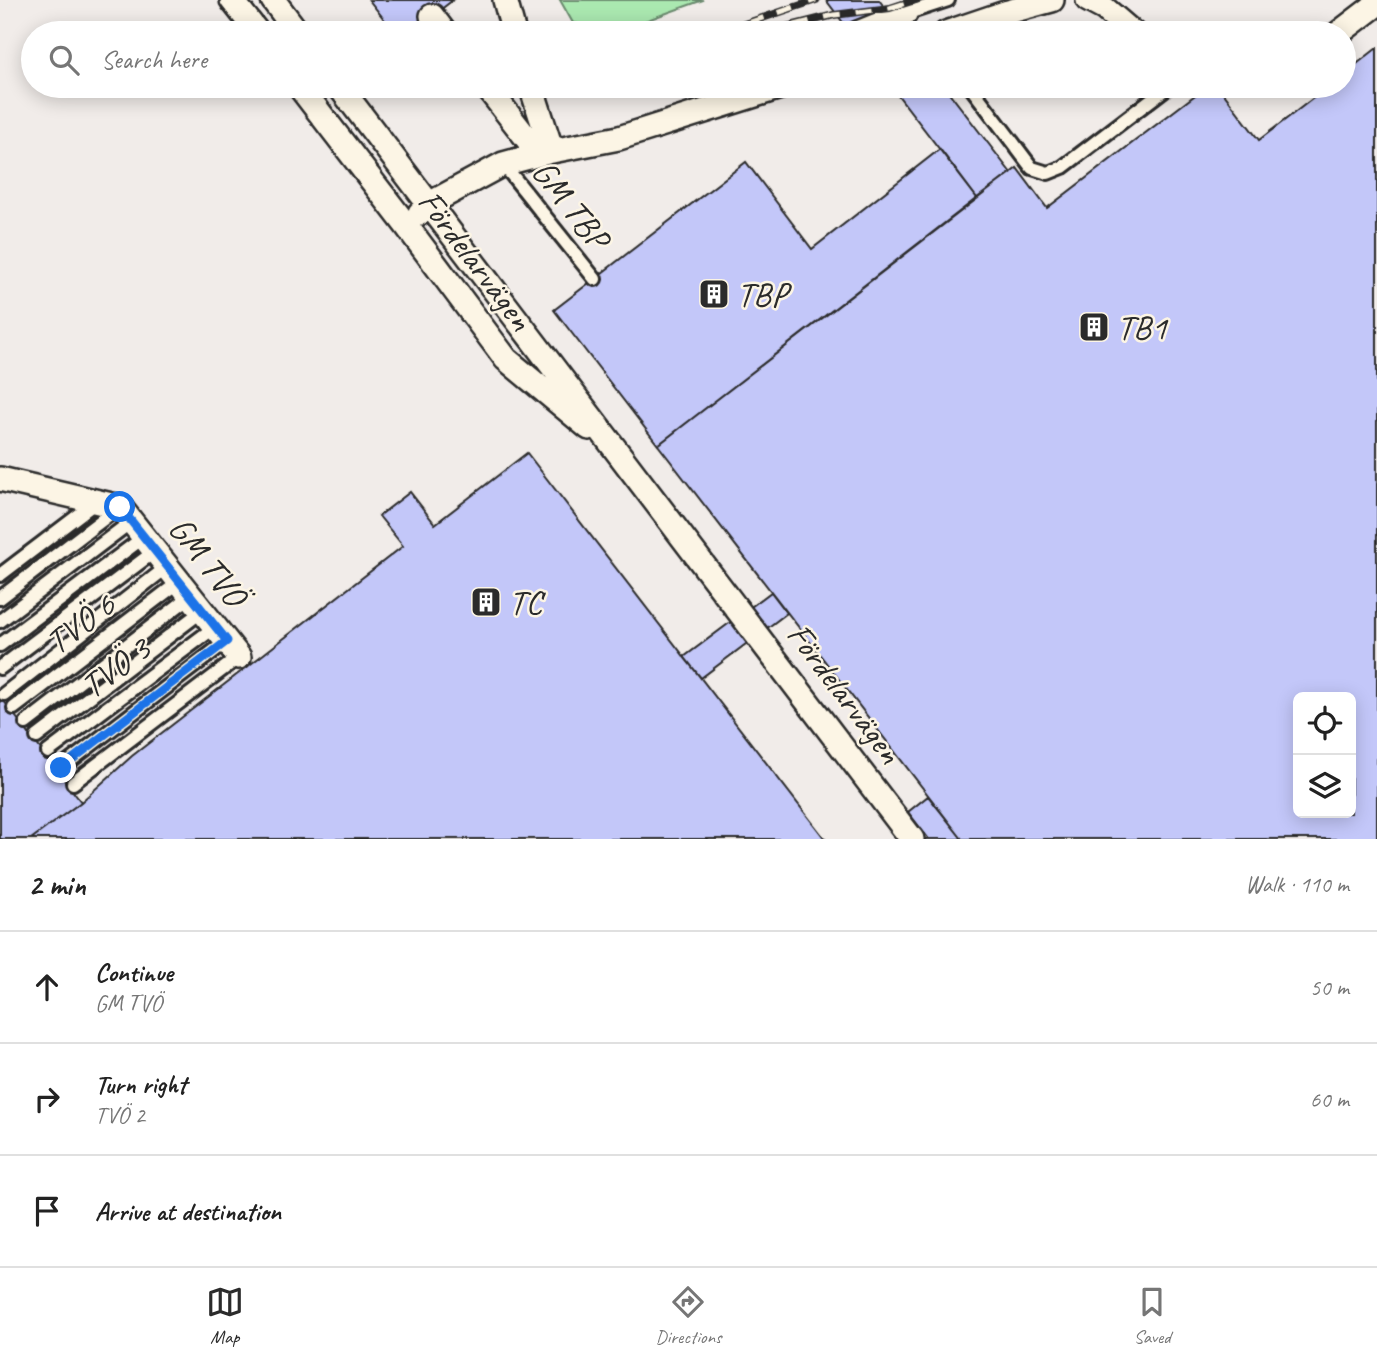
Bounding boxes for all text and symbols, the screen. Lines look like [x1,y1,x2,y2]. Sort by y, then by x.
search box [21,21,1356,98]
icon: search [45,41,83,79]
text: Search here [101,43,207,76]
street label: GM TBP [522,151,622,262]
street label: Fördelarvägen [408,181,543,340]
place label: TBP [737,272,792,317]
building icon: TBP [697,277,731,311]
place label: TB1 [1117,305,1169,350]
building icon: TB1 [1077,310,1111,344]
route start [104,491,135,522]
street label: GM TVÖ [158,507,260,620]
place label: TC [509,580,546,625]
street label: TVÖ 6 [36,582,125,664]
building icon: TC [469,585,503,619]
street label: Fördelarvägen [777,614,912,773]
street label: TVÖ 3 [71,625,161,708]
map controls [1293,692,1356,818]
button: locate [1293,692,1356,755]
route end [45,752,76,783]
button: layers [1293,755,1356,818]
text: 2 min [28,866,85,904]
text: Walk · 110 m [1245,870,1349,899]
text: Continue [95,956,173,989]
icon: ahead [28,968,66,1006]
text: 50 m [1310,973,1349,1002]
text: GM TVÖ [95,989,162,1018]
text: Turn right [95,1068,186,1101]
icon: right [28,1080,66,1118]
text: 60 m [1310,1085,1349,1114]
text: TVÖ 2 [95,1101,145,1130]
icon: arrive [28,1192,66,1230]
text: Arrive at destination [95,1195,281,1228]
tab: Map [206,1283,244,1349]
tab: Directions [655,1283,722,1349]
tab: Saved [1133,1283,1171,1349]

